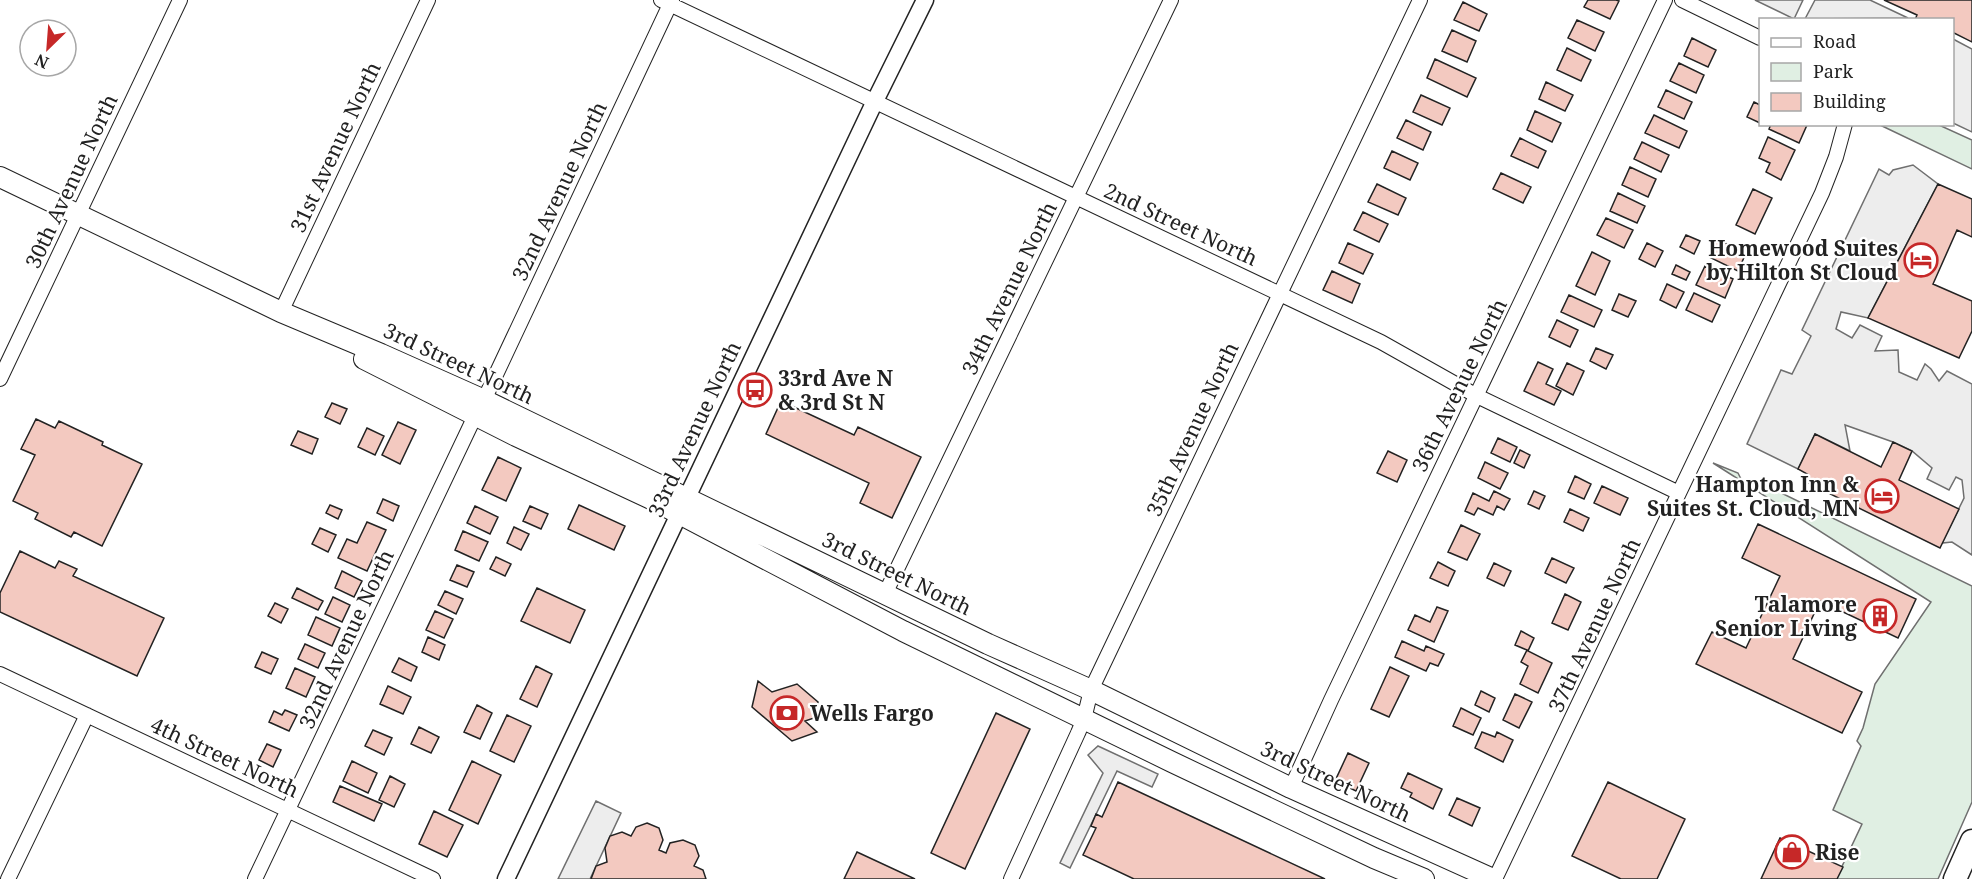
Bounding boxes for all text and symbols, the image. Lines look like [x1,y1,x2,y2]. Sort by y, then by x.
north arrow [18,18,78,78]
legend [1759,18,1954,126]
text: Road [1813,29,1856,53]
text: N [31,49,52,74]
street label: 31st Avenue North [283,57,387,237]
text: Park [1813,59,1853,83]
street label: 30th Avenue North [18,89,124,273]
text: Building [1813,89,1886,113]
street label: 32nd Avenue North [505,97,613,285]
street label: 2nd Street North [1100,176,1262,272]
street label: 34th Avenue North [955,197,1063,379]
place label: Homewood Suites by Hilton St Cloud [1706,234,1898,286]
hotel icon: Homewood Suites by Hilton St Cloud [1903,242,1939,278]
street label: 36th Avenue North [1405,294,1513,476]
street label: 3rd Street North [379,316,539,410]
street label: 33rd Avenue North [641,337,747,521]
street label: 35th Avenue North [1139,337,1245,521]
place label: 33rd Ave N & 3rd St N [778,364,894,416]
bus stop icon: 33rd Ave N & 3rd St N [737,372,773,408]
place label: Hampton Inn & Suites St. Cloud, MN [1647,470,1859,522]
hotel icon: Hampton Inn & Suites St. Cloud, MN [1864,478,1900,514]
street label: 3rd Street North [818,525,976,621]
street label: 37th Avenue North [1541,533,1647,717]
street label: 32nd Avenue North [292,545,400,733]
place label: Talamore Senior Living [1715,590,1857,642]
building icon: Talamore Senior Living [1862,598,1898,634]
bank icon: Wells Fargo [769,695,805,731]
place label: Wells Fargo [810,699,934,727]
street label: 4th Street North [146,710,304,804]
street label: 3rd Street North [1256,734,1416,828]
shop icon: Rise [1774,834,1810,870]
place label: Rise [1815,838,1859,866]

